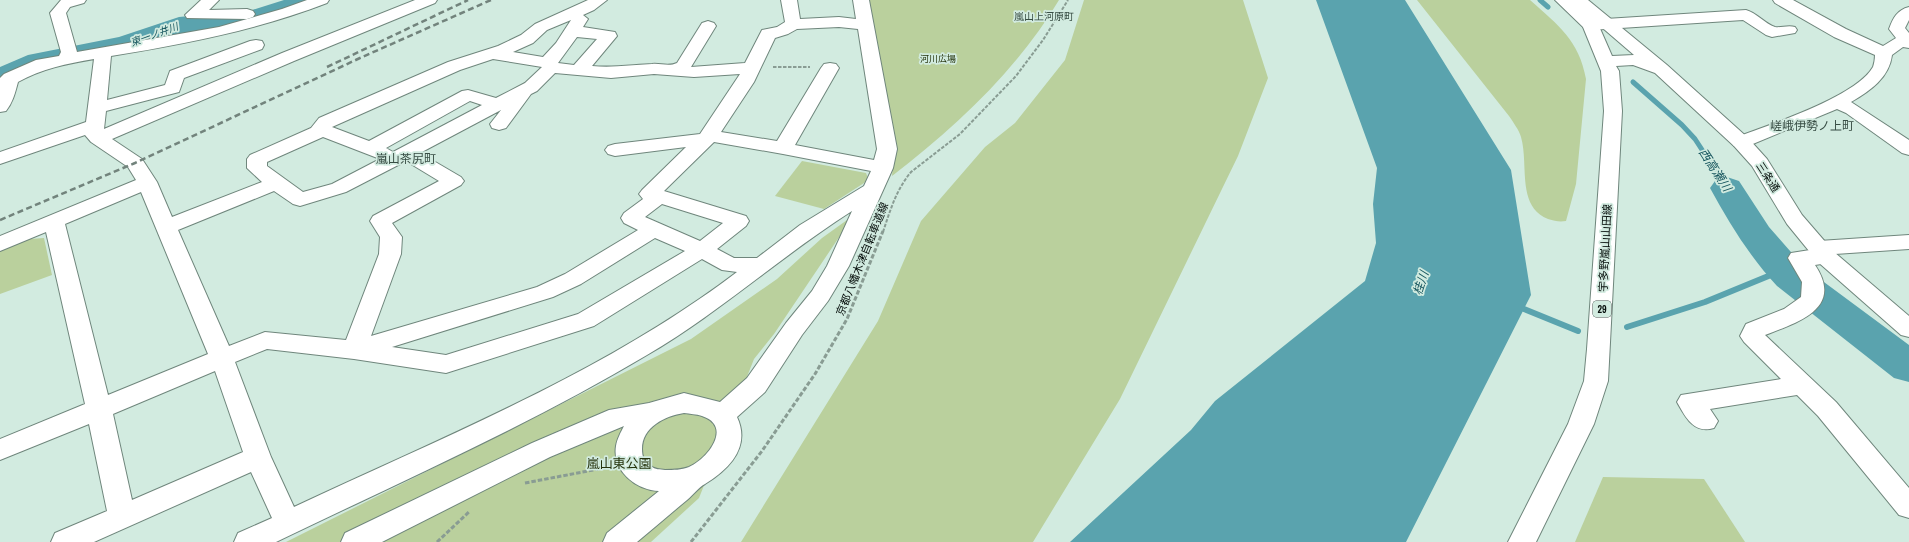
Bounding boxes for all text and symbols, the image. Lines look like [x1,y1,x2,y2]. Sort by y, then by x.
district label: 嵐山上河原町 [1014,10,1074,23]
water label: 東一ノ井川 [128,19,181,49]
park label: 河川広場 [920,53,956,65]
district label: 嵯峨伊勢ノ上町 [1770,118,1854,134]
water label: 西高瀬川 [1695,146,1736,196]
district label: 嵐山茶尻町 [376,151,436,167]
street label: 三条通 [1753,159,1783,195]
street label: 京都八幡木津自転車道線 [833,200,891,318]
street label: 宇多野嵐山山田線 [1596,204,1614,292]
water label: 桂川 [1410,267,1433,297]
road number: 29 [1593,301,1611,317]
park label: 嵐山東公園 [586,455,652,472]

